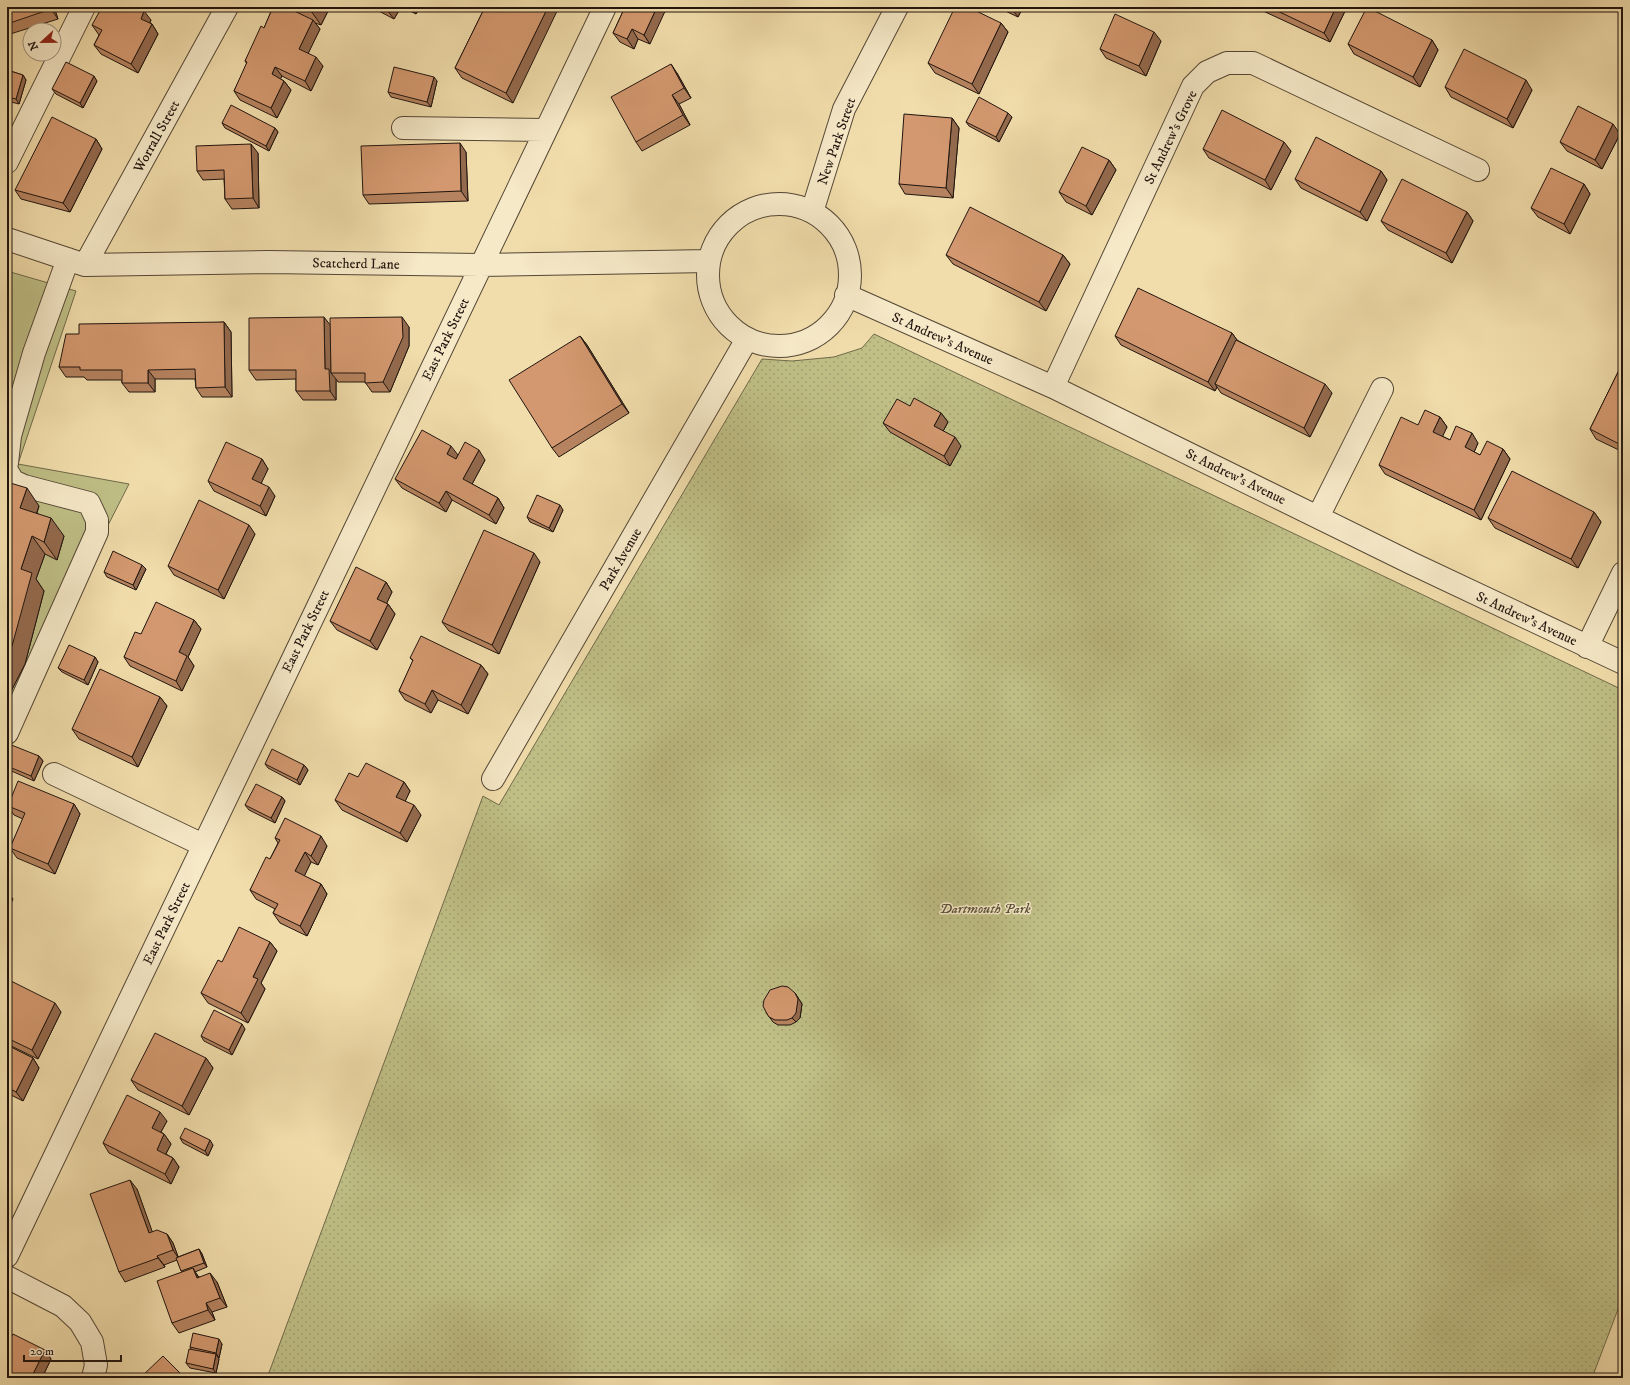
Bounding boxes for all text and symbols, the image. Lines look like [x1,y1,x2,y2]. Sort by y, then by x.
north arrow [22,22,62,62]
text: N [25,39,42,52]
street label: St Andrew's Grove [1140,87,1202,188]
street label: New Park Street [814,95,860,187]
street label: Worrall Street [129,97,184,177]
street label: Scatcherd Lane [312,254,400,274]
street label: East Park Street [418,294,474,384]
street label: St Andrew's Avenue [889,308,996,369]
street label: St Andrew's Avenue [1182,445,1289,509]
street label: Park Avenue [596,525,646,594]
street label: East Park Street [278,586,334,676]
street label: St Andrew's Avenue [1473,588,1580,650]
street label: East Park Street [139,878,195,968]
park label: Dartmouth Park [939,900,1031,918]
scale bar [24,1337,121,1363]
text: 20 m [30,1344,54,1359]

